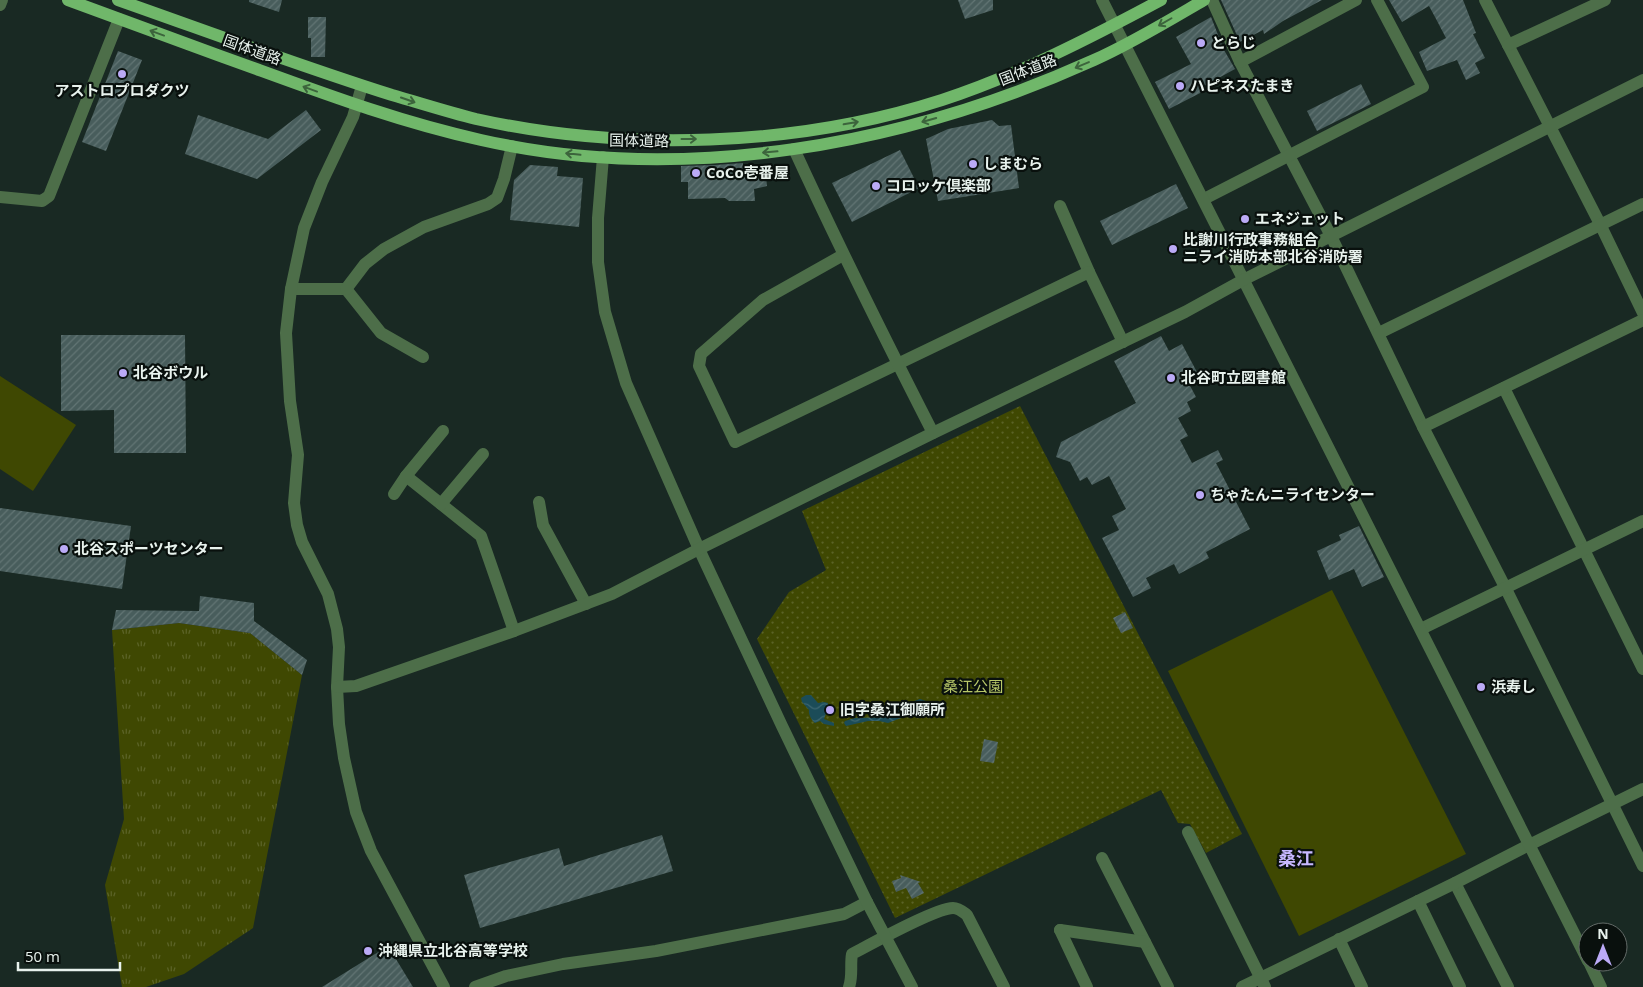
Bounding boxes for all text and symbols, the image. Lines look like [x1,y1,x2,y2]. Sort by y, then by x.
one-way arrow [1158,18,1173,28]
one-way arrow [150,28,166,37]
street label: 国体道路 [221,29,284,69]
place label: とらじ [1211,32,1256,52]
marker: とらじ [1195,37,1207,49]
street label: 国体道路 [996,49,1059,89]
one-way arrow [1075,61,1090,71]
marker: アストロプロダクツ [116,68,128,80]
place label: ハピネスたまき [1190,75,1295,95]
place label: アストロプロダクツ [54,80,190,100]
marker: ハピネスたまき [1174,80,1186,92]
one-way arrow [303,84,318,93]
one-way arrow [400,96,415,105]
one-way arrow [921,116,937,126]
one-way arrow [842,118,858,128]
street label: 国体道路 [609,129,669,151]
one-way arrow [680,134,697,144]
one-way arrow [762,147,778,156]
one-way arrow [565,149,581,159]
place label: しまむら [983,153,1043,173]
marker: しまむら [967,158,979,170]
place label: CoCo壱番屋 [706,162,789,182]
marker: CoCo壱番屋 [690,167,702,179]
place label: コロッケ倶楽部 [886,175,991,195]
marker: コロッケ倶楽部 [870,180,882,192]
place label: エネジェット [1255,208,1345,228]
marker: エネジェット [1239,213,1251,225]
place label: 比謝川行政事務組合 ニライ消防本部北谷消防署 [1183,229,1363,266]
marker: 比謝川行政事務組合 ニライ消防本部北谷消防署 [1167,243,1179,255]
place label: 北谷ボウル [133,362,208,382]
marker: 北谷ボウル [117,367,129,379]
place label: 北谷町立図書館 [1181,367,1286,387]
marker: 北谷町立図書館 [1165,372,1177,384]
place label: ちゃたんニライセンター [1210,484,1375,504]
marker: ちゃたんニライセンター [1194,489,1206,501]
place label: 北谷スポーツセンター [74,538,224,558]
marker: 北谷スポーツセンター [58,543,70,555]
park label: 桑江公園 [943,676,1003,696]
place label: 浜寿し [1491,676,1536,696]
marker: 浜寿し [1475,681,1487,693]
place label: 旧字桑江御願所 [840,699,945,719]
marker: 旧字桑江御願所 [824,704,836,716]
district label: 桑江 [1278,846,1314,870]
north arrow [1578,922,1628,972]
text: N [1597,924,1609,943]
scale bar [18,940,120,972]
place label: 沖縄県立北谷高等学校 [378,940,528,960]
marker: 沖縄県立北谷高等学校 [362,945,374,957]
text: 50 m [25,946,60,966]

